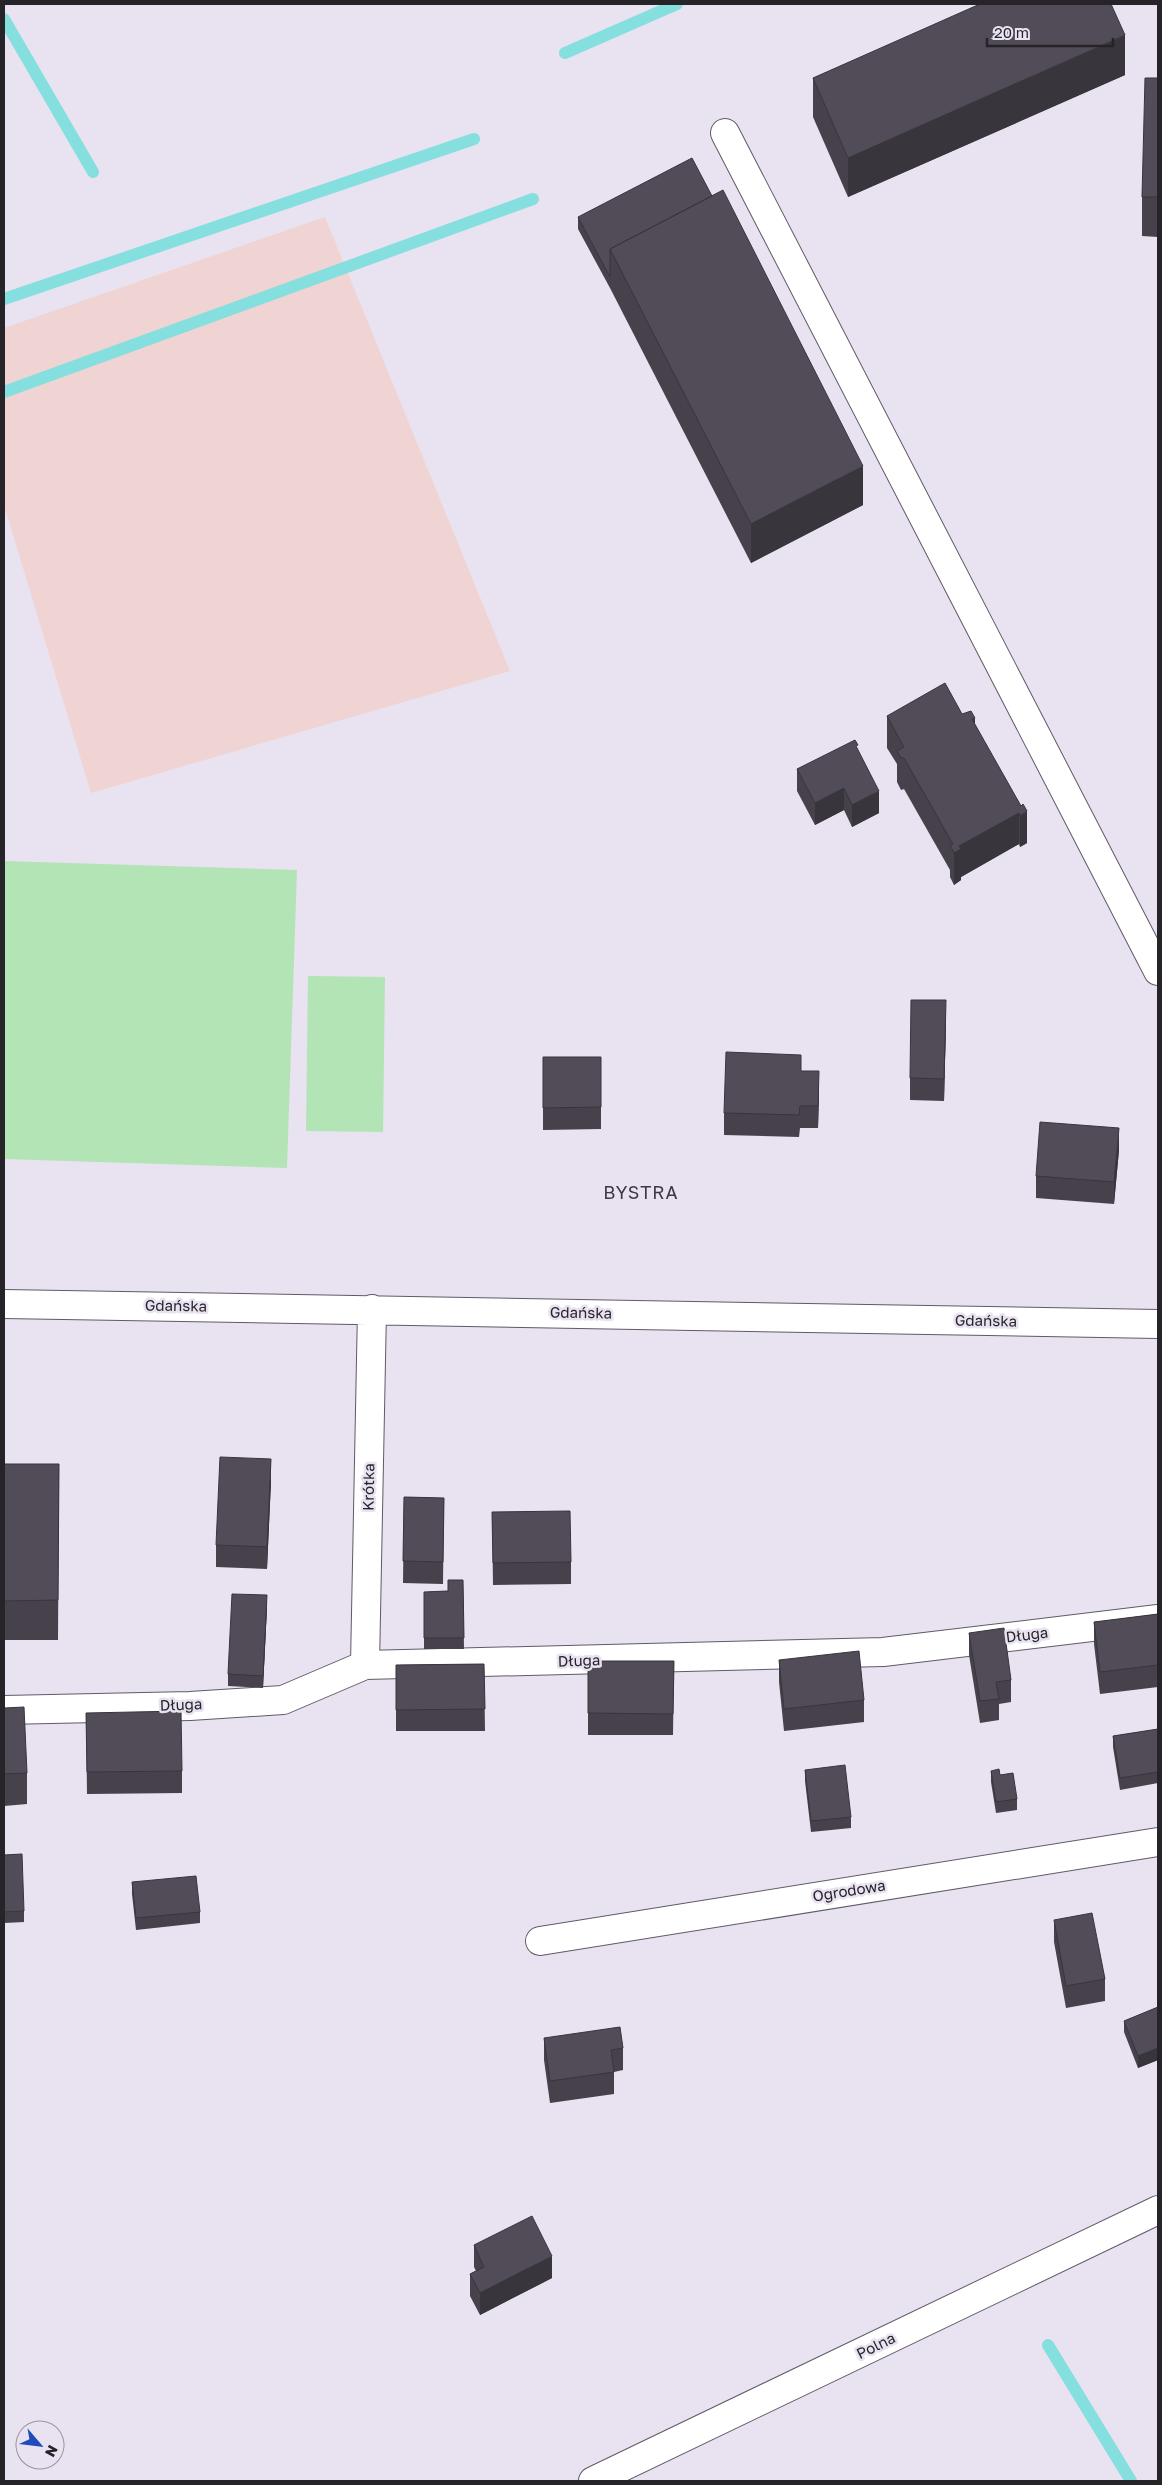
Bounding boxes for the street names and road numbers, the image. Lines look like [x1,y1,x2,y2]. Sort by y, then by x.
street label: Gdańska [145,1295,207,1315]
street label: Gdańska [550,1302,612,1322]
street label: Gdańska [955,1310,1017,1330]
street label: Krótka [359,1463,377,1511]
street label: Długa [1005,1622,1049,1646]
street label: Długa [557,1650,601,1670]
street label: Długa [159,1694,203,1714]
street label: Ogrodowa [811,1875,887,1905]
street label: Polna [853,2328,898,2362]

